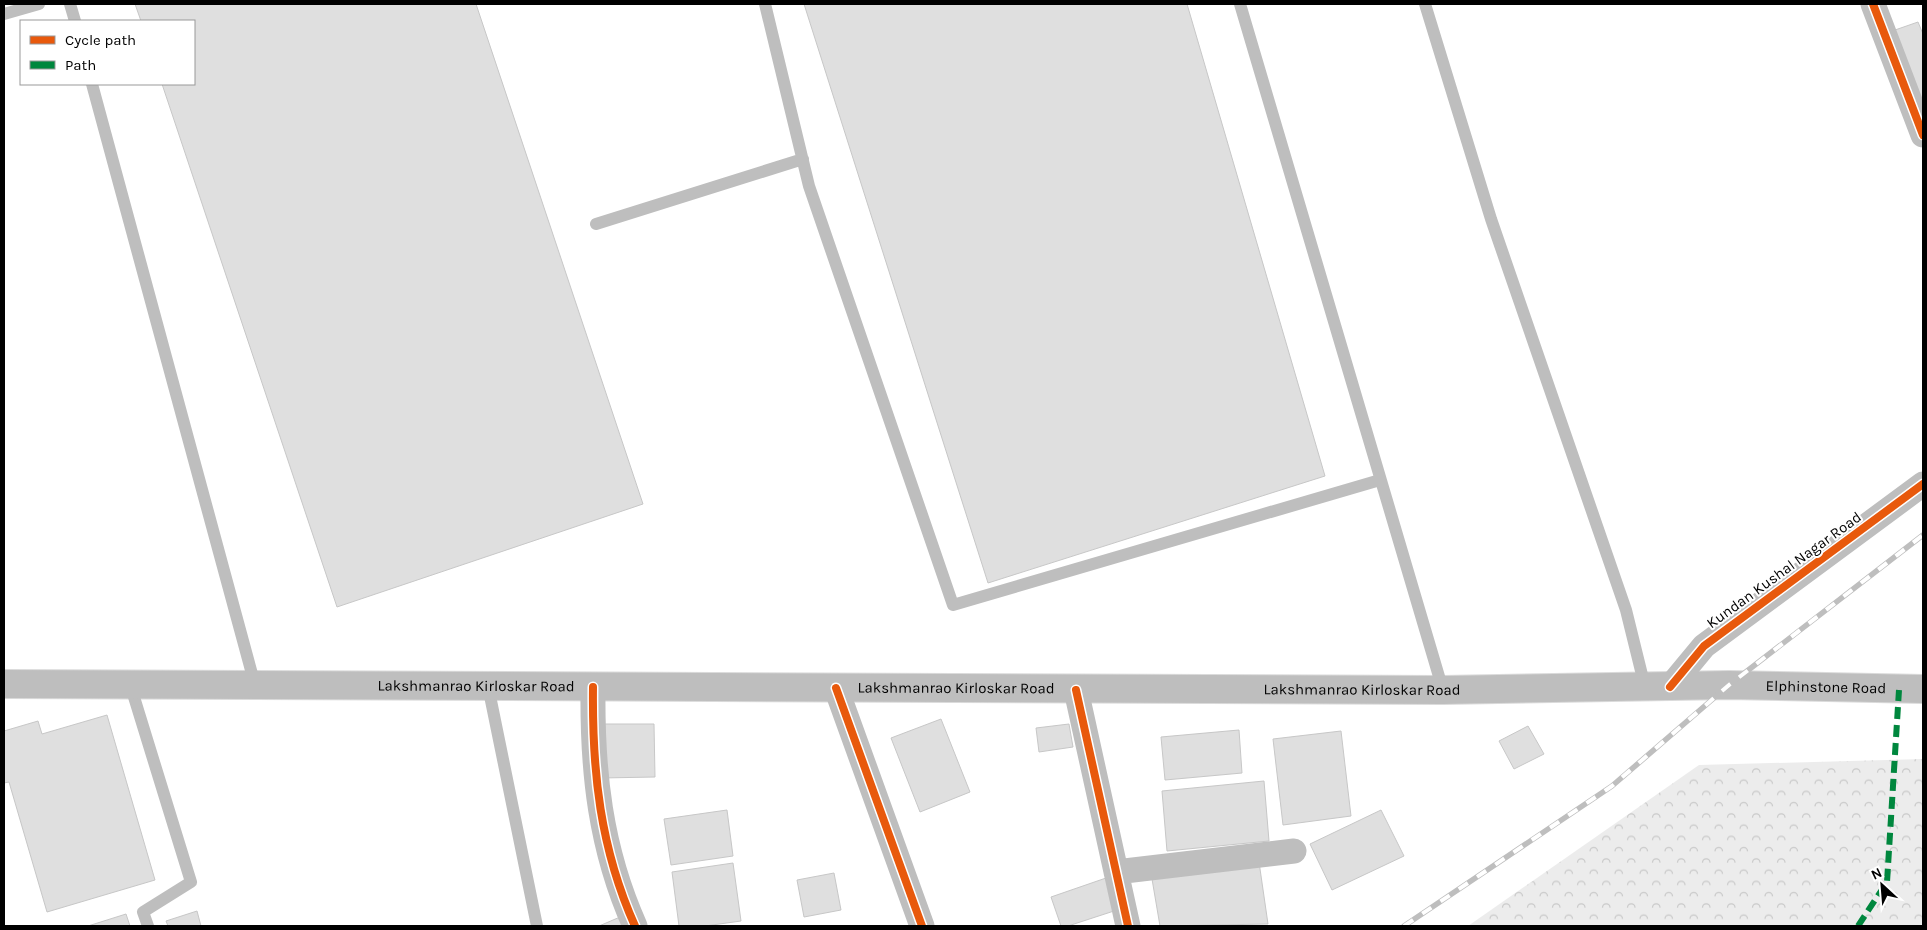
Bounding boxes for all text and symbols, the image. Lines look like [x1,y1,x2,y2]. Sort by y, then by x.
legend [20,20,195,85]
text: Cycle path [65,31,136,49]
text: Path [65,56,96,74]
street label: Kundan Kushal Nagar Road [1703,508,1865,632]
street label: Lakshmanrao Kirloskar Road [377,677,575,695]
street label: Elphinstone Road [1765,677,1886,697]
street label: Lakshmanrao Kirloskar Road [857,679,1055,697]
street label: Lakshmanrao Kirloskar Road [1263,680,1461,699]
north arrow [1857,860,1907,910]
text: N [1868,864,1885,884]

